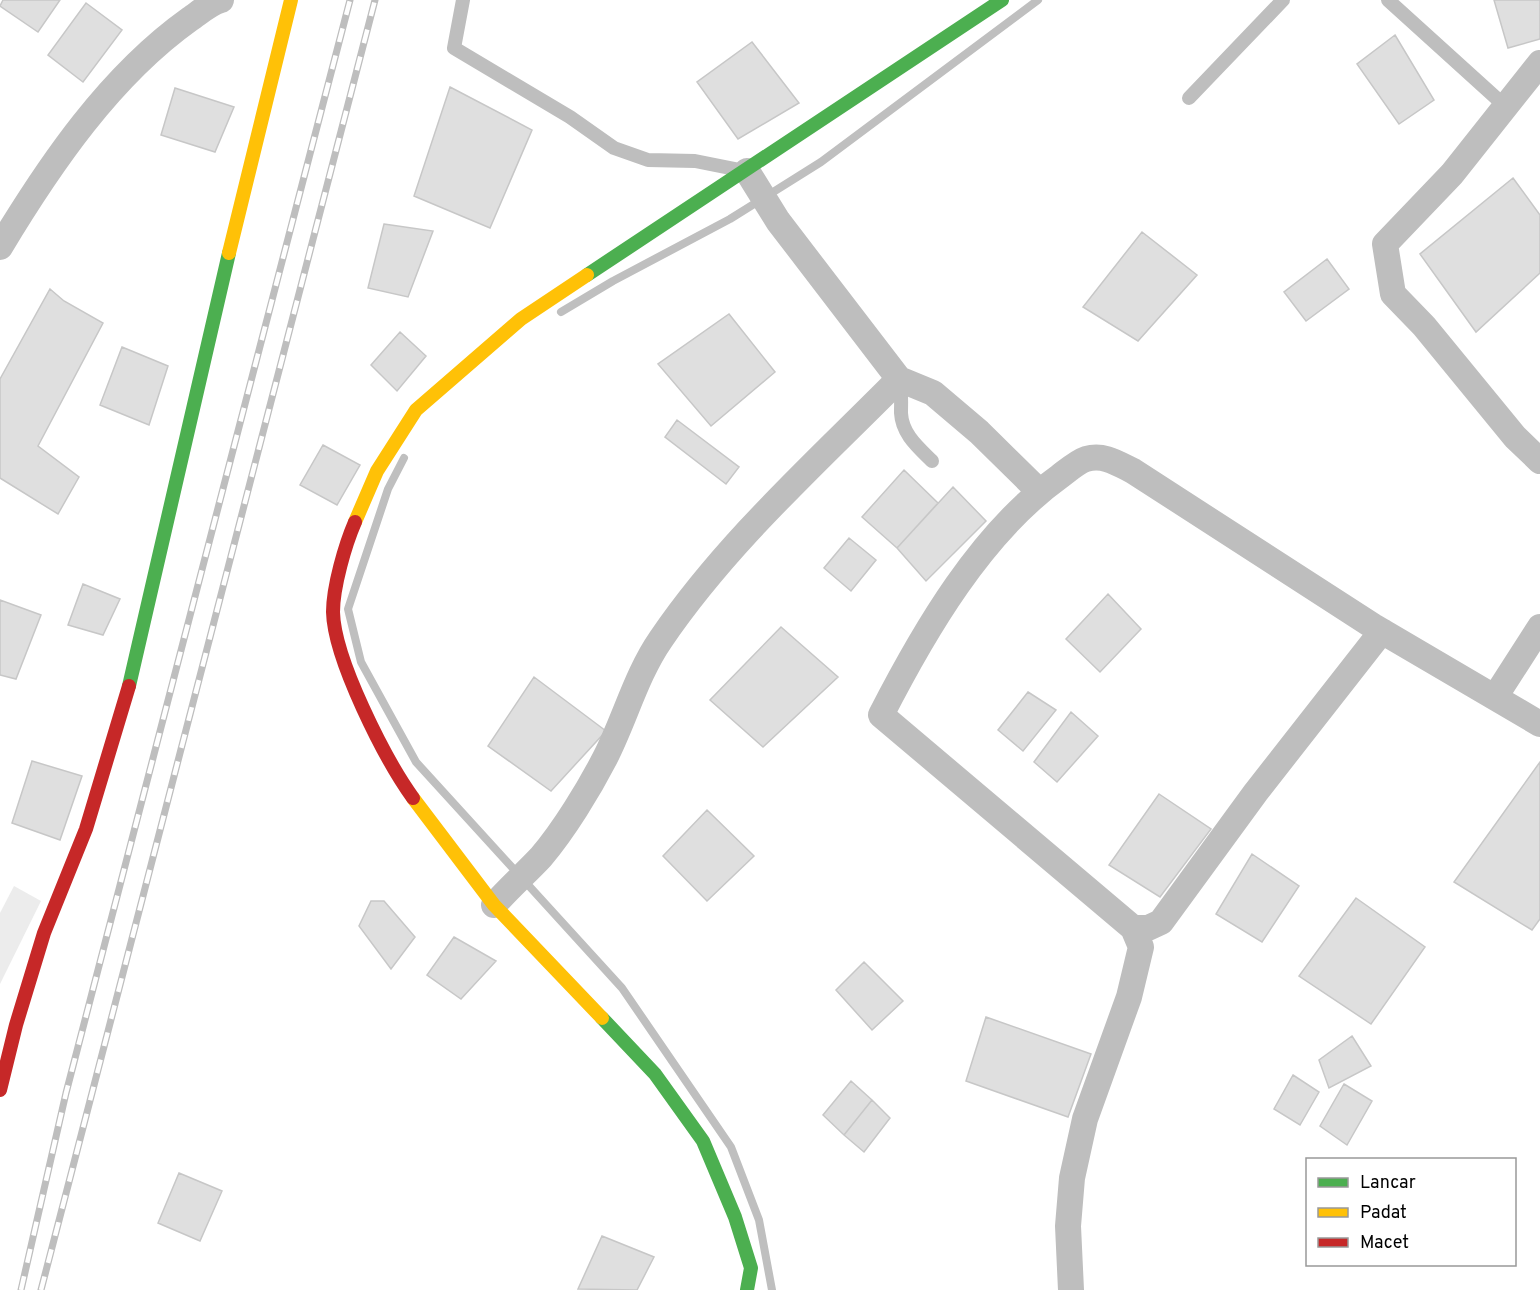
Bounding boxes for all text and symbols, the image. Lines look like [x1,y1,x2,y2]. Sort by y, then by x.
legend [1306,1158,1516,1266]
text: Lancar [1360,1172,1416,1195]
text: Padat [1360,1202,1407,1225]
text: Macet [1360,1232,1409,1255]

